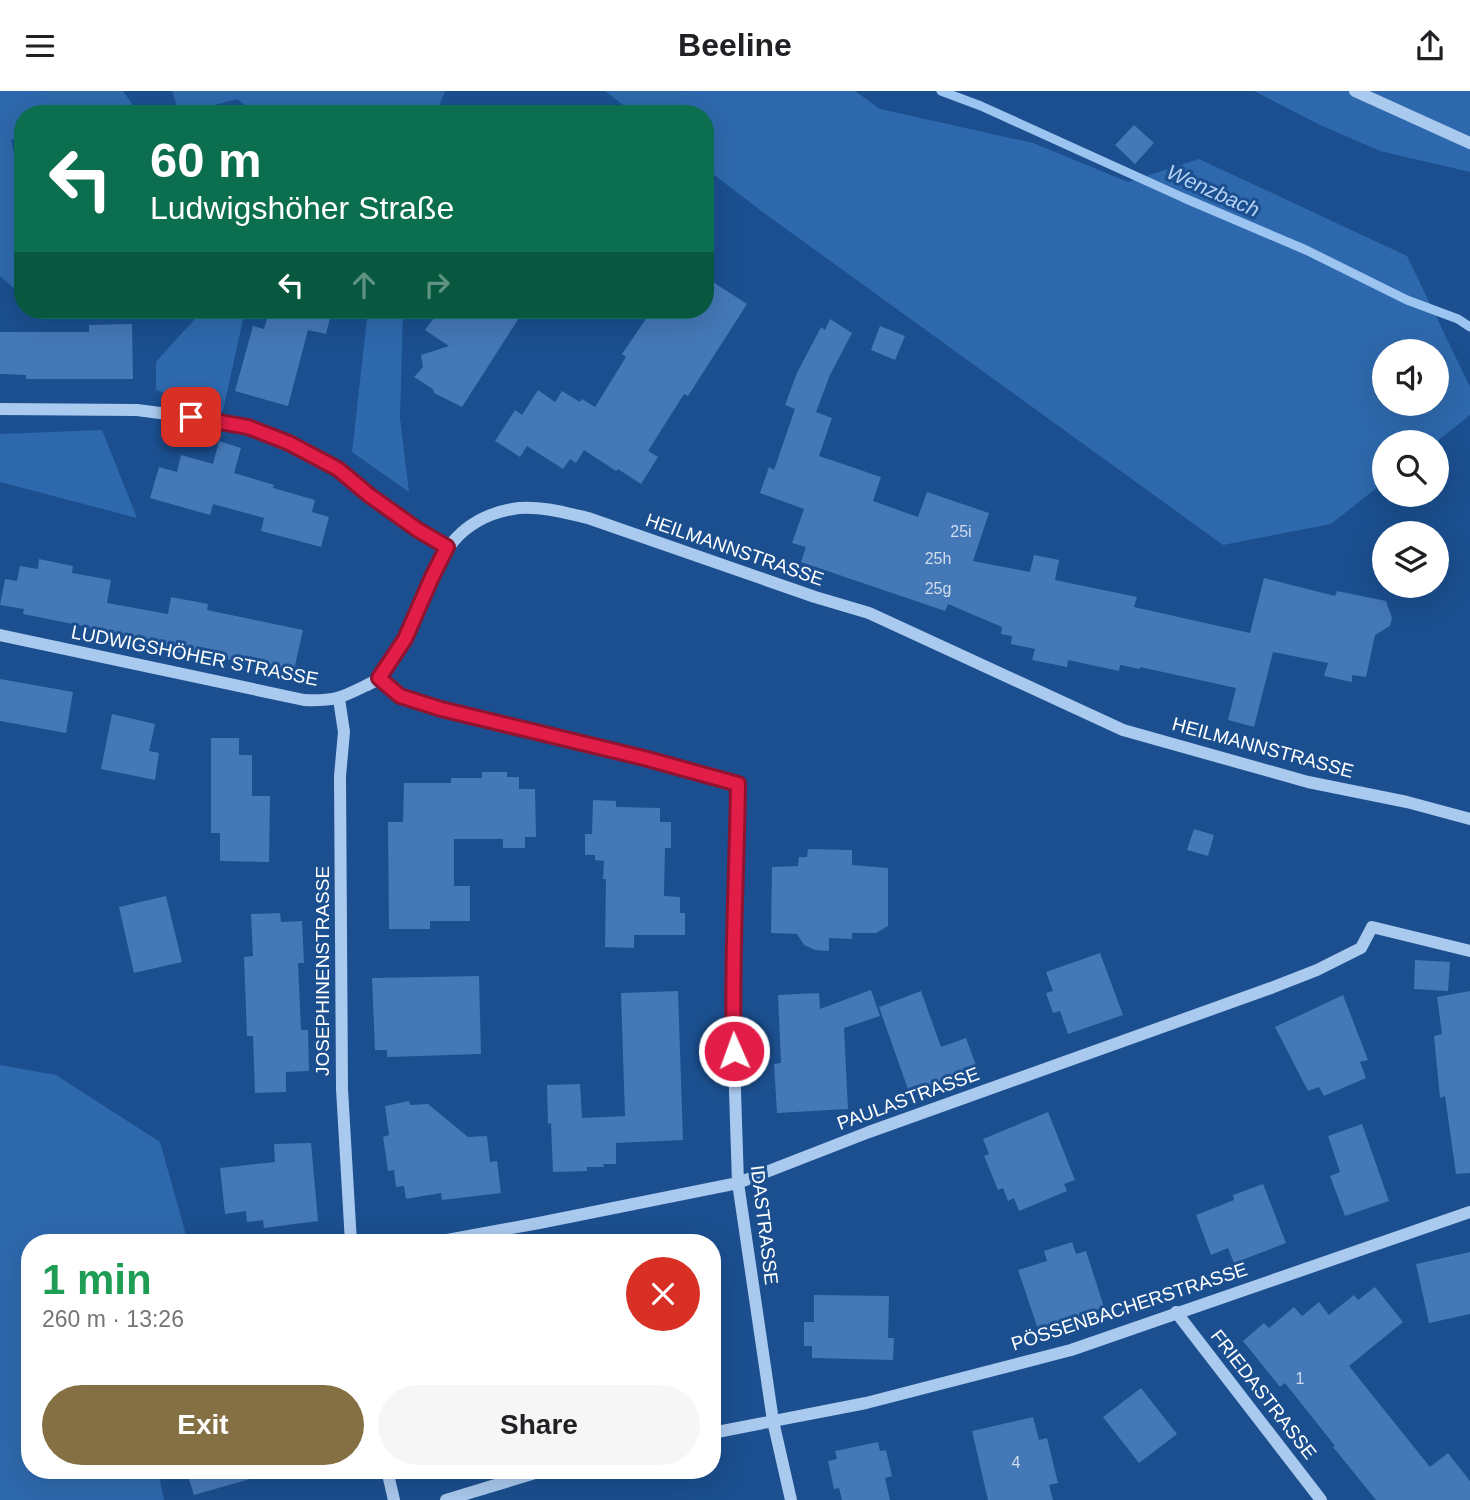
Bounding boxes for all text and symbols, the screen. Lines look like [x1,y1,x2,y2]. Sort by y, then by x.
icon: menu [21,27,59,65]
text: Beeline [678,27,792,63]
icon: share [1411,27,1449,65]
icon: left [35,133,126,224]
text: 60 m [150,133,262,187]
water label: Wenzbach [1163,160,1263,221]
text: Ludwigshöher Straße [150,190,454,226]
icon: left [272,266,310,304]
icon: ahead [345,266,383,304]
icon: right [418,266,456,304]
map controls [1372,339,1449,598]
button: sound [1372,339,1449,416]
pin [161,387,221,447]
icon: arrive [172,398,210,436]
button: search [1372,430,1449,507]
street label: HEILMANNSTRASSE [643,509,827,590]
button: layers [1372,521,1449,598]
house number: 25i [950,523,972,540]
house number: 25h [925,550,951,567]
house number: 25g [925,580,951,597]
street label: LUDWIGSHÖHER STRASSE [70,621,320,690]
street label: HEILMANNSTRASSE [1170,713,1356,782]
street label: JOSEPHINENSTRASSE [312,866,333,1076]
position arrow [697,1014,771,1088]
street label: PAULASTRASSE [834,1063,982,1134]
street label: IDASTRASSE [747,1164,782,1286]
text: 1 min [42,1256,152,1303]
button: close [626,1257,700,1331]
street label: PÖSSENBACHERSTRASSE [1008,1258,1250,1355]
text: 260 m · 13:26 [42,1306,184,1332]
street label: FRIEDASTRASSE [1207,1325,1321,1463]
house number: 1 [1296,1370,1305,1387]
button: Exit [42,1385,364,1465]
button: Share [378,1385,700,1465]
house number: 4 [1012,1454,1021,1471]

